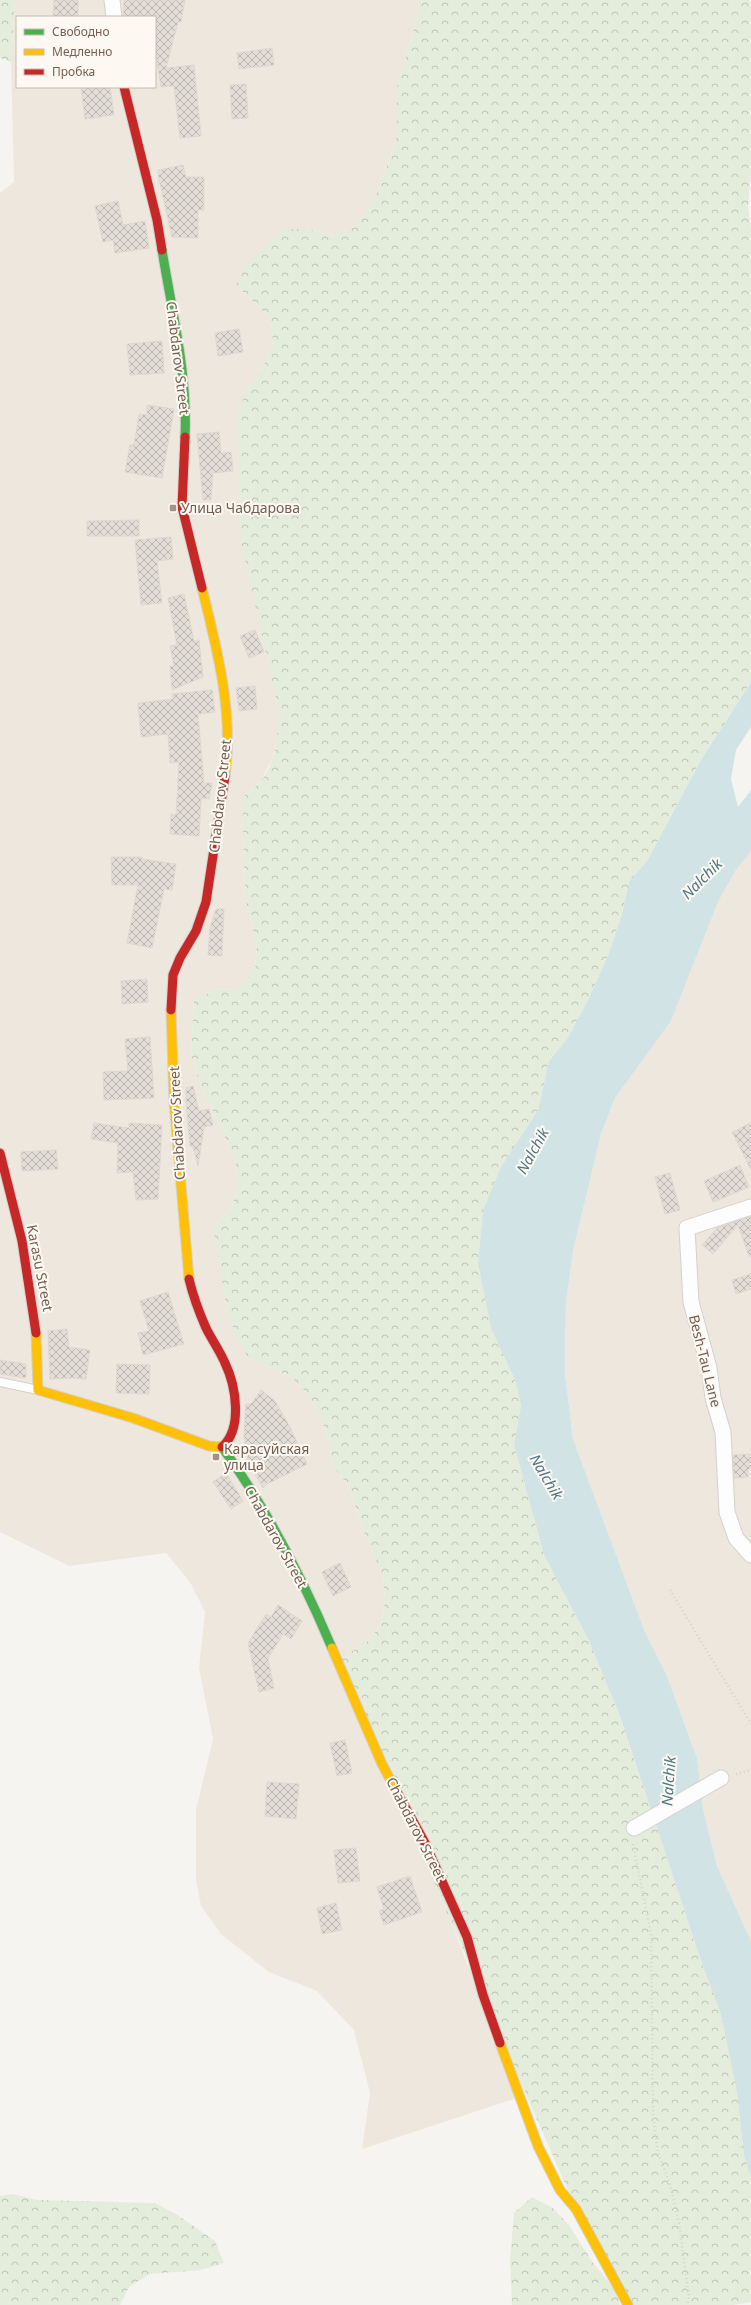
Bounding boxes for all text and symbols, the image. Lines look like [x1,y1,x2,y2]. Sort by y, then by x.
legend [16,16,156,88]
text: Свободно [52,23,110,40]
text: Медленно [52,43,112,60]
text: Пробка [52,63,95,80]
street label: Chabdarov Street [162,300,195,416]
place label: Улица Чабдарова [181,498,300,517]
marker: Улица Чабдарова [168,503,178,513]
street label: Chabdarov Street [204,738,235,854]
water label: Nalchik [677,853,726,903]
street label: Chabdarov Street [164,1066,189,1180]
water label: Nalchik [511,1123,553,1177]
street label: Karasu Street [23,1223,58,1313]
street label: Besh-Tau Lane [685,1313,726,1409]
place label: Карасуйская улица [224,1439,309,1474]
water label: Nalchik [525,1450,569,1503]
marker: Карасуйская улица [211,1452,221,1462]
street label: Chabdarov Street [241,1482,312,1591]
water label: Nalchik [656,1755,680,1806]
street label: Chabdarov Street [382,1774,451,1884]

